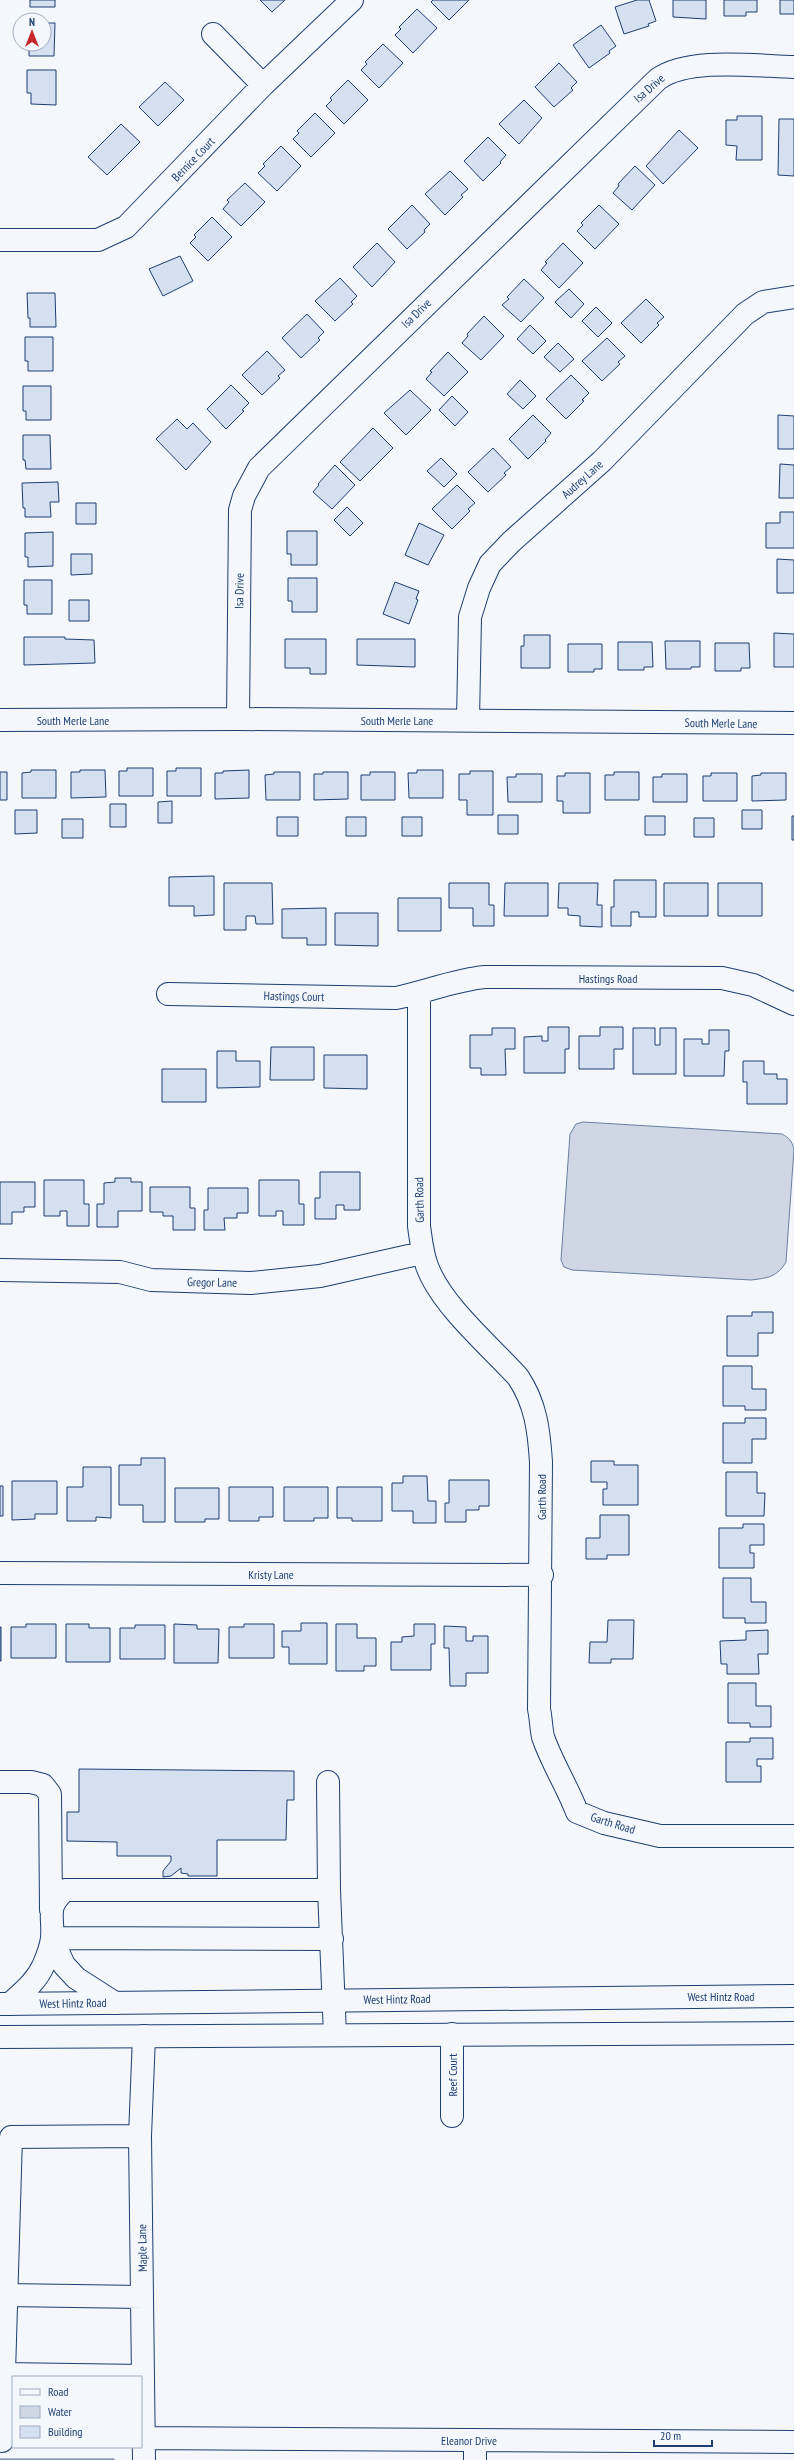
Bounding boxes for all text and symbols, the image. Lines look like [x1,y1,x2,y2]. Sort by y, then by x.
north arrow [12,12,52,52]
text: N [29,15,35,29]
street label: Isa Drive [630,71,668,105]
street label: Bernice Court [168,133,218,184]
street label: Isa Drive [398,295,434,331]
street label: Audrey Lane [558,456,606,502]
street label: Isa Drive [231,573,247,609]
street label: South Merle Lane [37,713,109,728]
street label: South Merle Lane [361,713,433,728]
street label: South Merle Lane [685,715,757,731]
street label: Hastings Road [579,971,637,986]
street label: Hastings Court [264,988,325,1004]
street label: Garth Road [411,1177,427,1223]
street label: Gregor Lane [187,1274,237,1290]
street label: Garth Road [534,1474,549,1520]
street label: Kristy Lane [248,1567,294,1582]
street label: Garth Road [589,1809,637,1837]
street label: West Hintz Road [687,1989,755,2004]
street label: West Hintz Road [363,1991,431,2007]
street label: West Hintz Road [39,1995,107,2011]
street label: Reef Court [445,2053,460,2097]
street label: Maple Lane [134,2224,150,2272]
legend [12,2376,142,2448]
text: Road [48,2384,68,2399]
text: Water [48,2404,73,2419]
scale bar [654,2422,712,2448]
text: Building [48,2424,83,2439]
text: 20 m [660,2428,681,2443]
street label: Eleanor Drive [441,2433,497,2448]

